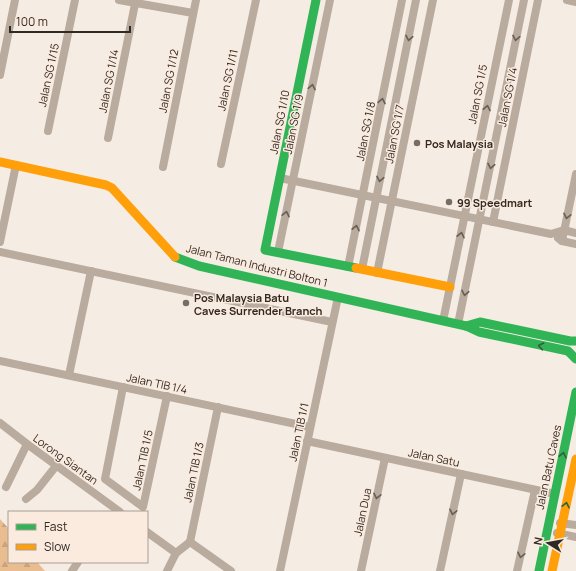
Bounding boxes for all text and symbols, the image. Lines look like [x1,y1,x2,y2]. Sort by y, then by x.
scale bar [10,8,130,34]
text: 100 m [16,13,48,30]
one-way arrow [405,35,413,41]
one-way arrow [513,35,521,41]
street label: Jalan SG 1/15 [34,42,62,108]
street label: Jalan SG 1/14 [94,48,122,114]
street label: Jalan SG 1/12 [154,48,182,114]
street label: Jalan SG 1/11 [213,48,241,112]
street label: Jalan SG 1/5 [464,63,490,125]
street label: Jalan SG 1/4 [494,66,520,128]
one-way arrow [307,84,316,90]
street label: Jalan SG 1/10 [265,89,293,155]
street label: Jalan SG 1/9 [280,93,306,155]
one-way arrow [377,98,385,104]
street label: Jalan SG 1/8 [352,100,378,162]
street label: Jalan SG 1/7 [381,103,407,165]
one-way arrow [482,105,490,111]
place label: Pos Malaysia [425,136,493,151]
marker: Pos Malaysia [412,138,422,148]
one-way arrow [487,162,495,169]
one-way arrow [376,176,384,182]
place label: 99 Speedmart [457,195,533,210]
marker: 99 Speedmart [444,197,454,207]
one-way arrow [281,211,290,217]
one-way arrow [564,213,572,219]
one-way arrow [351,225,360,232]
one-way arrow [456,232,465,239]
street label: Jalan Taman Industri Bolton 1 [185,240,329,290]
place label: Pos Malaysia Batu Caves Surrender Branch [194,290,323,318]
one-way arrow [461,290,469,296]
marker: Pos Malaysia Batu Caves Surrender Branch [181,298,191,308]
one-way arrow [537,342,544,350]
street label: Jalan TIB 1/4 [125,369,189,397]
street label: Jalan TIB 1/1 [284,401,312,463]
street label: Jalan Batu Caves [532,423,564,511]
street label: Jalan TIB 1/5 [128,428,156,492]
street label: Lorong Siantan [31,430,101,488]
street label: Jalan TIB 1/3 [179,440,207,504]
street label: Jalan Satu [407,444,461,470]
one-way arrow [559,452,567,458]
street label: Jalan Dua [350,487,374,537]
one-way arrow [373,493,381,499]
one-way arrow [562,502,570,509]
one-way arrow [449,509,457,515]
legend [8,511,148,563]
text: Fast [44,518,68,535]
north arrow [528,523,568,563]
text: N [530,536,546,546]
text: Slow [44,538,70,555]
one-way arrow [517,552,525,558]

